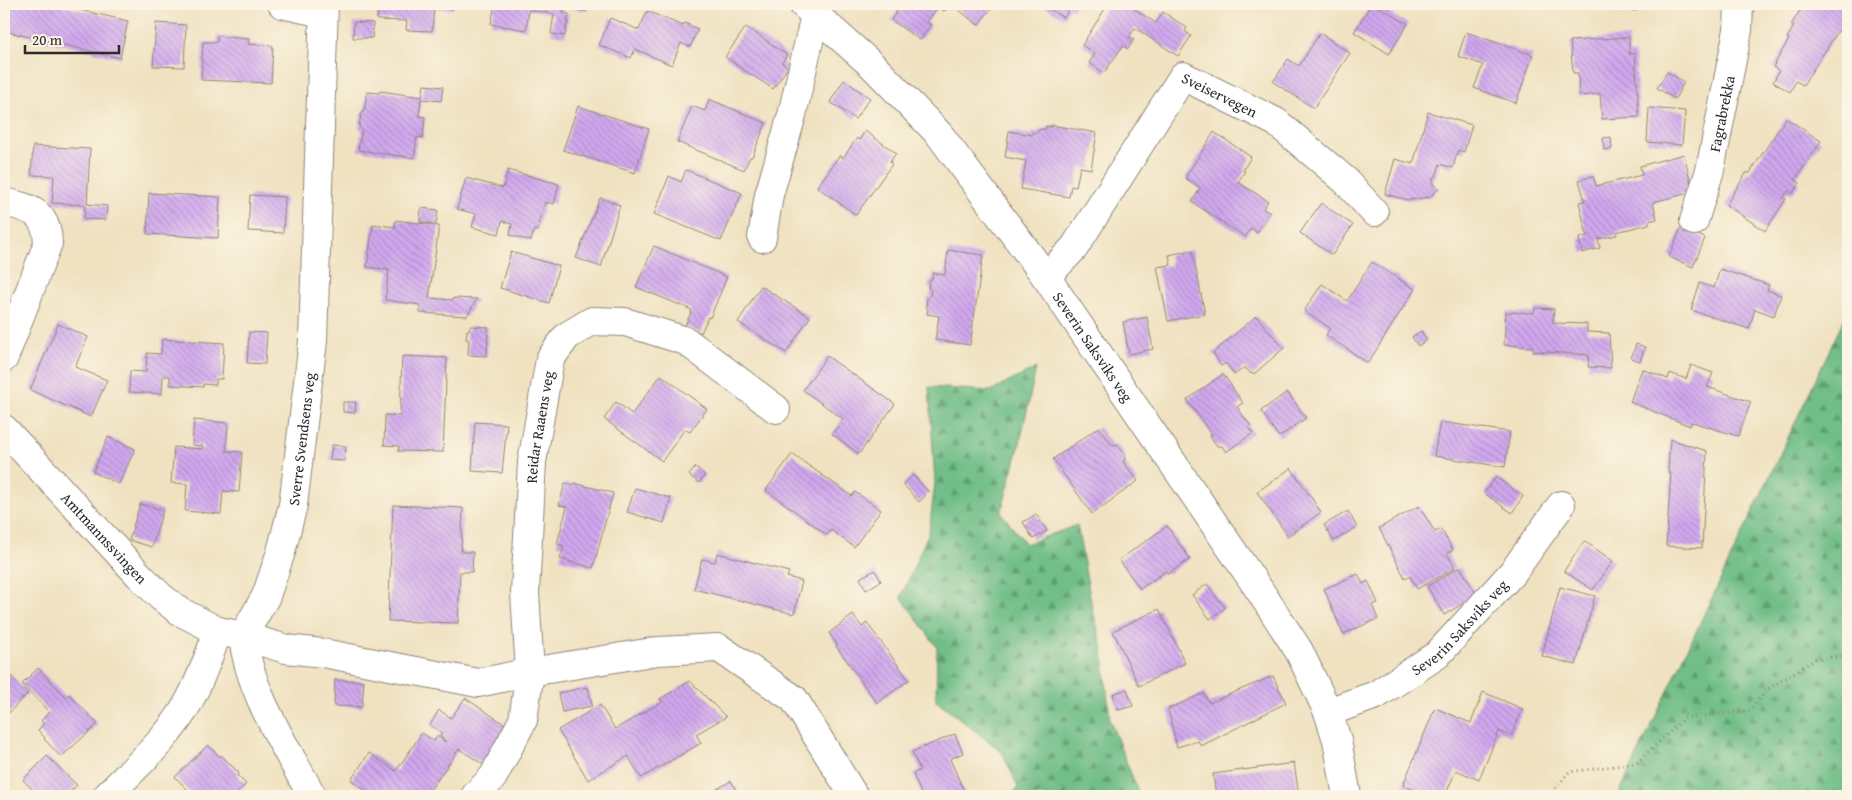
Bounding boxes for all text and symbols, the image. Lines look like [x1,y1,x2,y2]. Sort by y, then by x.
scale bar [25,22,119,54]
text: 20 m [32,29,63,50]
street label: Sveiservegen [1178,67,1262,122]
street label: Fagrabrekka [1703,73,1739,154]
street label: Severin Saksviks veg [1048,287,1139,406]
street label: Reidar Raaens veg [520,369,558,484]
street label: Sverre Svendsens veg [282,370,320,507]
street label: Amtmannssvingen [57,487,153,589]
street label: Severin Saksviks veg [1407,574,1512,680]

